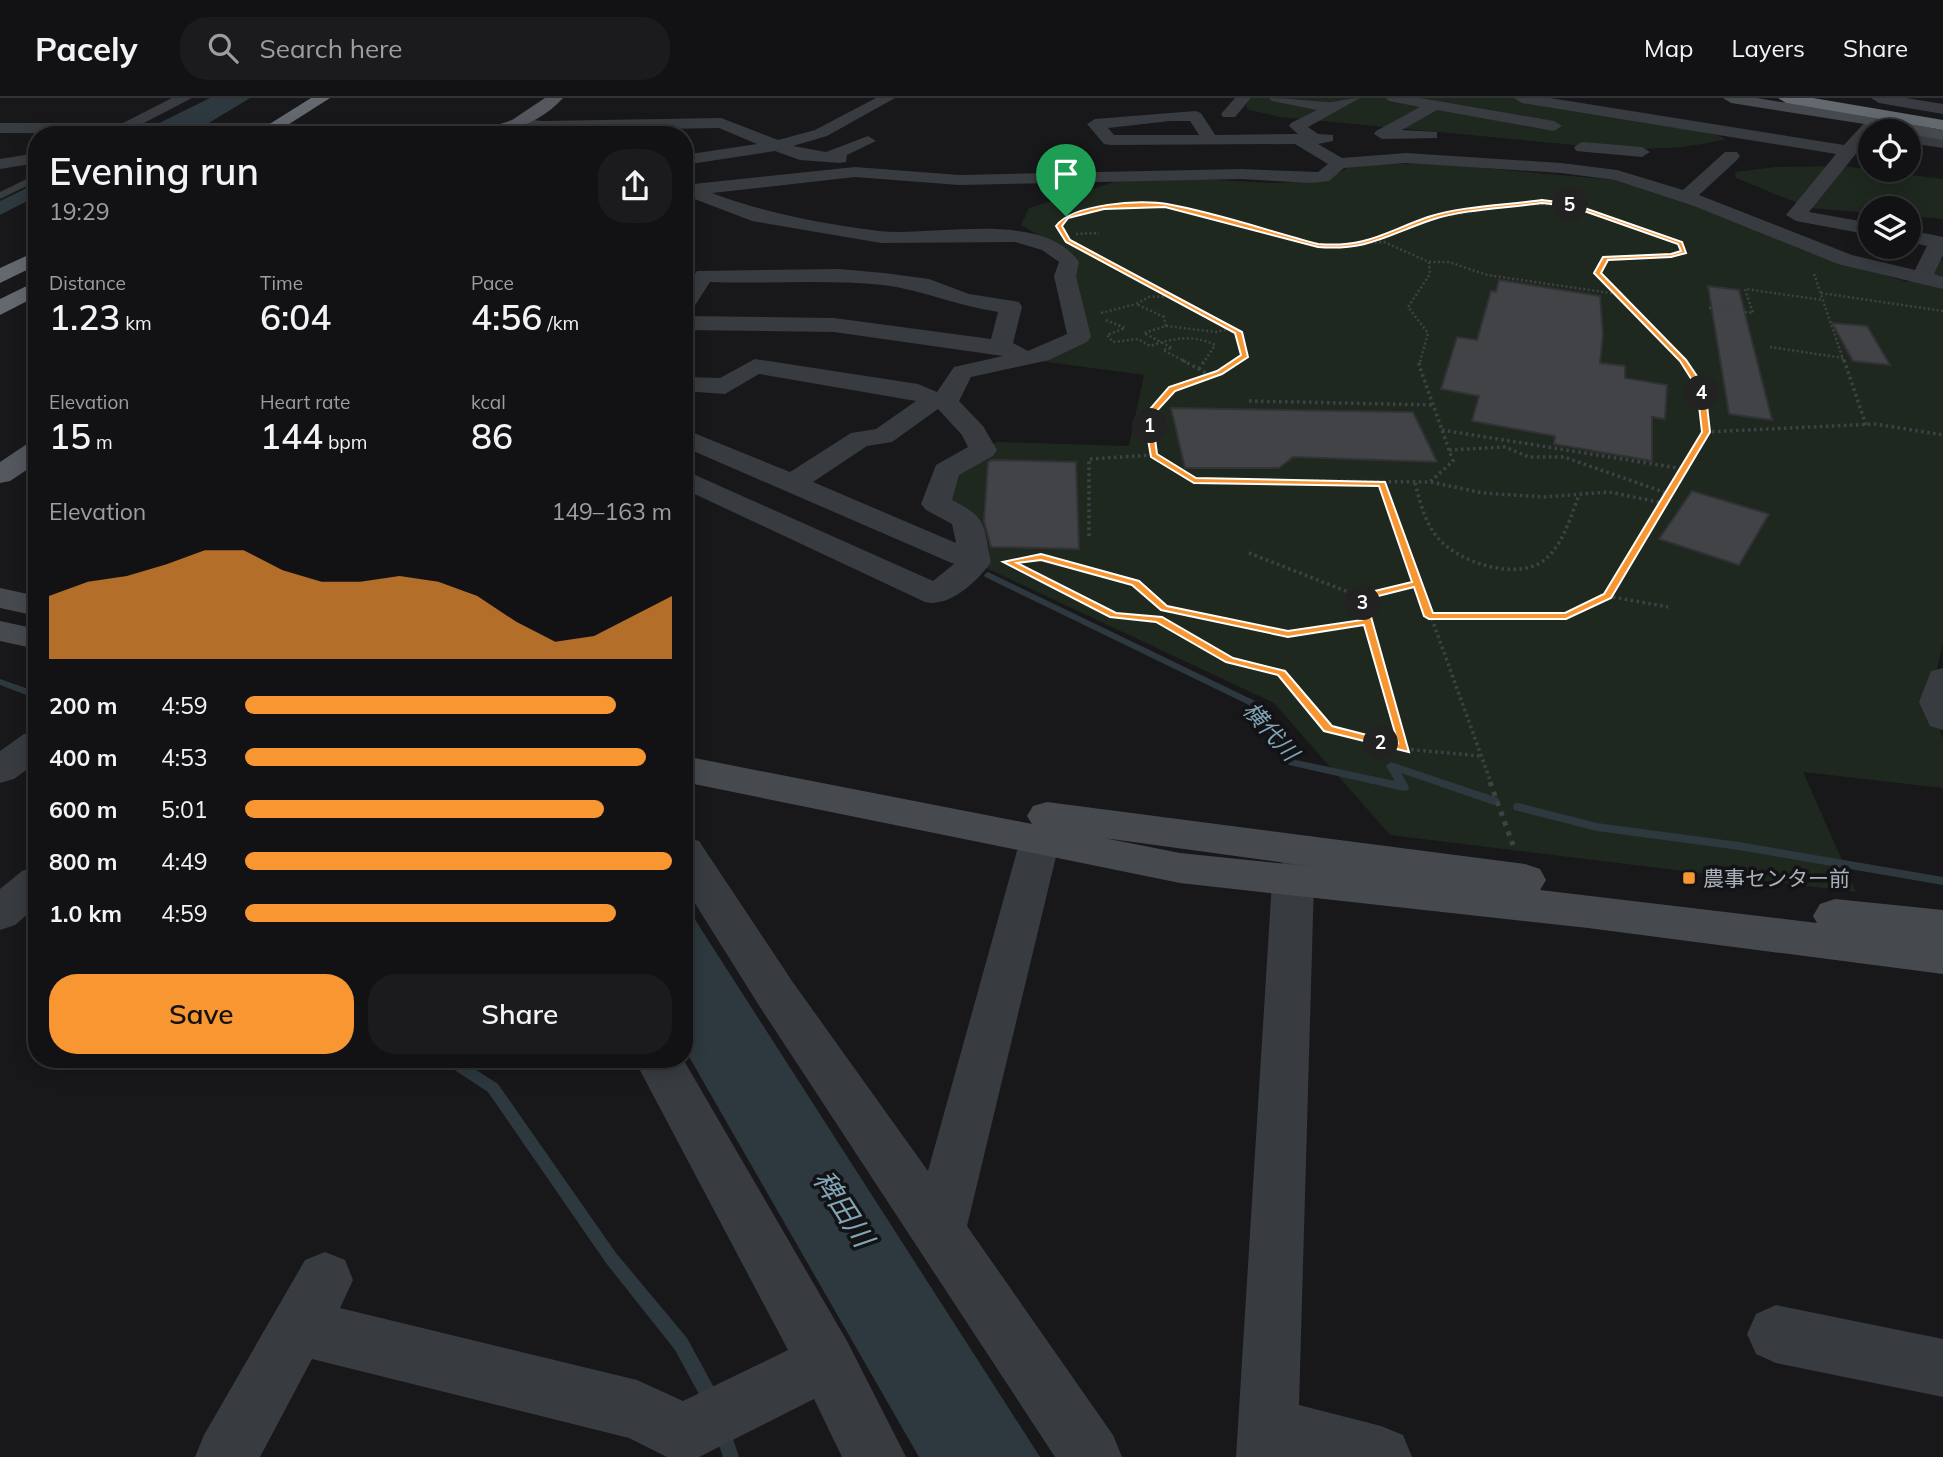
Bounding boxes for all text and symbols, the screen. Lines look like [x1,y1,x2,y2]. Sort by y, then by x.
search box [180,17,670,80]
text: Pacely [35,28,138,69]
icon: search [204,29,242,67]
text: Search here [260,32,403,65]
text: Map [1644,33,1693,63]
text: Layers [1731,33,1805,63]
text: Share [1843,33,1908,63]
map controls [1858,119,1921,259]
button: locate [1858,119,1921,182]
pin [1036,144,1096,216]
text: Evening run [49,147,259,195]
button: share [598,149,672,223]
icon: arrive [1047,155,1085,193]
pin: 5 [1552,188,1588,222]
text: 5 [1564,192,1575,216]
button: layers [1858,196,1921,259]
text: 19:29 [49,197,109,226]
text: Distance [49,271,126,295]
text: Time [260,271,303,295]
text: Pace [471,271,514,295]
text: 1.23 [49,295,120,339]
text: 6:04 [260,295,331,339]
text: 4:56 [471,295,542,339]
text: km [120,311,152,335]
text: /km [542,311,579,335]
pin: 4 [1684,376,1720,410]
text: 4 [1696,380,1707,404]
text: Elevation [49,390,129,414]
text: Heart rate [260,390,350,414]
text: kcal [471,390,506,414]
pin: 1 [1132,408,1168,444]
text: 1 [1144,413,1155,437]
text: 15 [49,414,91,458]
text: 144 [260,414,323,458]
text: 86 [471,414,513,458]
text: m [91,430,113,454]
text: bpm [323,430,367,454]
text: Elevation [49,497,146,526]
text: 149–163 m [551,497,672,526]
pin: 3 [1346,586,1380,620]
text: 3 [1357,590,1368,614]
text: 200 m [49,691,117,720]
text: 4:59 [161,691,208,720]
water label: 横代川 [1237,696,1307,769]
pin: 2 [1364,726,1398,760]
text: 2 [1375,730,1386,754]
text: 400 m [49,743,117,772]
text: 4:53 [161,743,208,772]
text: 600 m [49,795,117,824]
text: 5:01 [161,795,208,824]
text: 800 m [49,847,117,876]
text: 4:49 [161,847,208,876]
place label: 農事センター前 [1703,865,1850,891]
marker: 農事センター前 [1681,870,1697,886]
text: 1.0 km [49,899,122,928]
text: 4:59 [161,899,208,928]
button: Save [49,974,354,1054]
button: Share [368,974,672,1054]
water label: 稗田川 [806,1163,883,1255]

